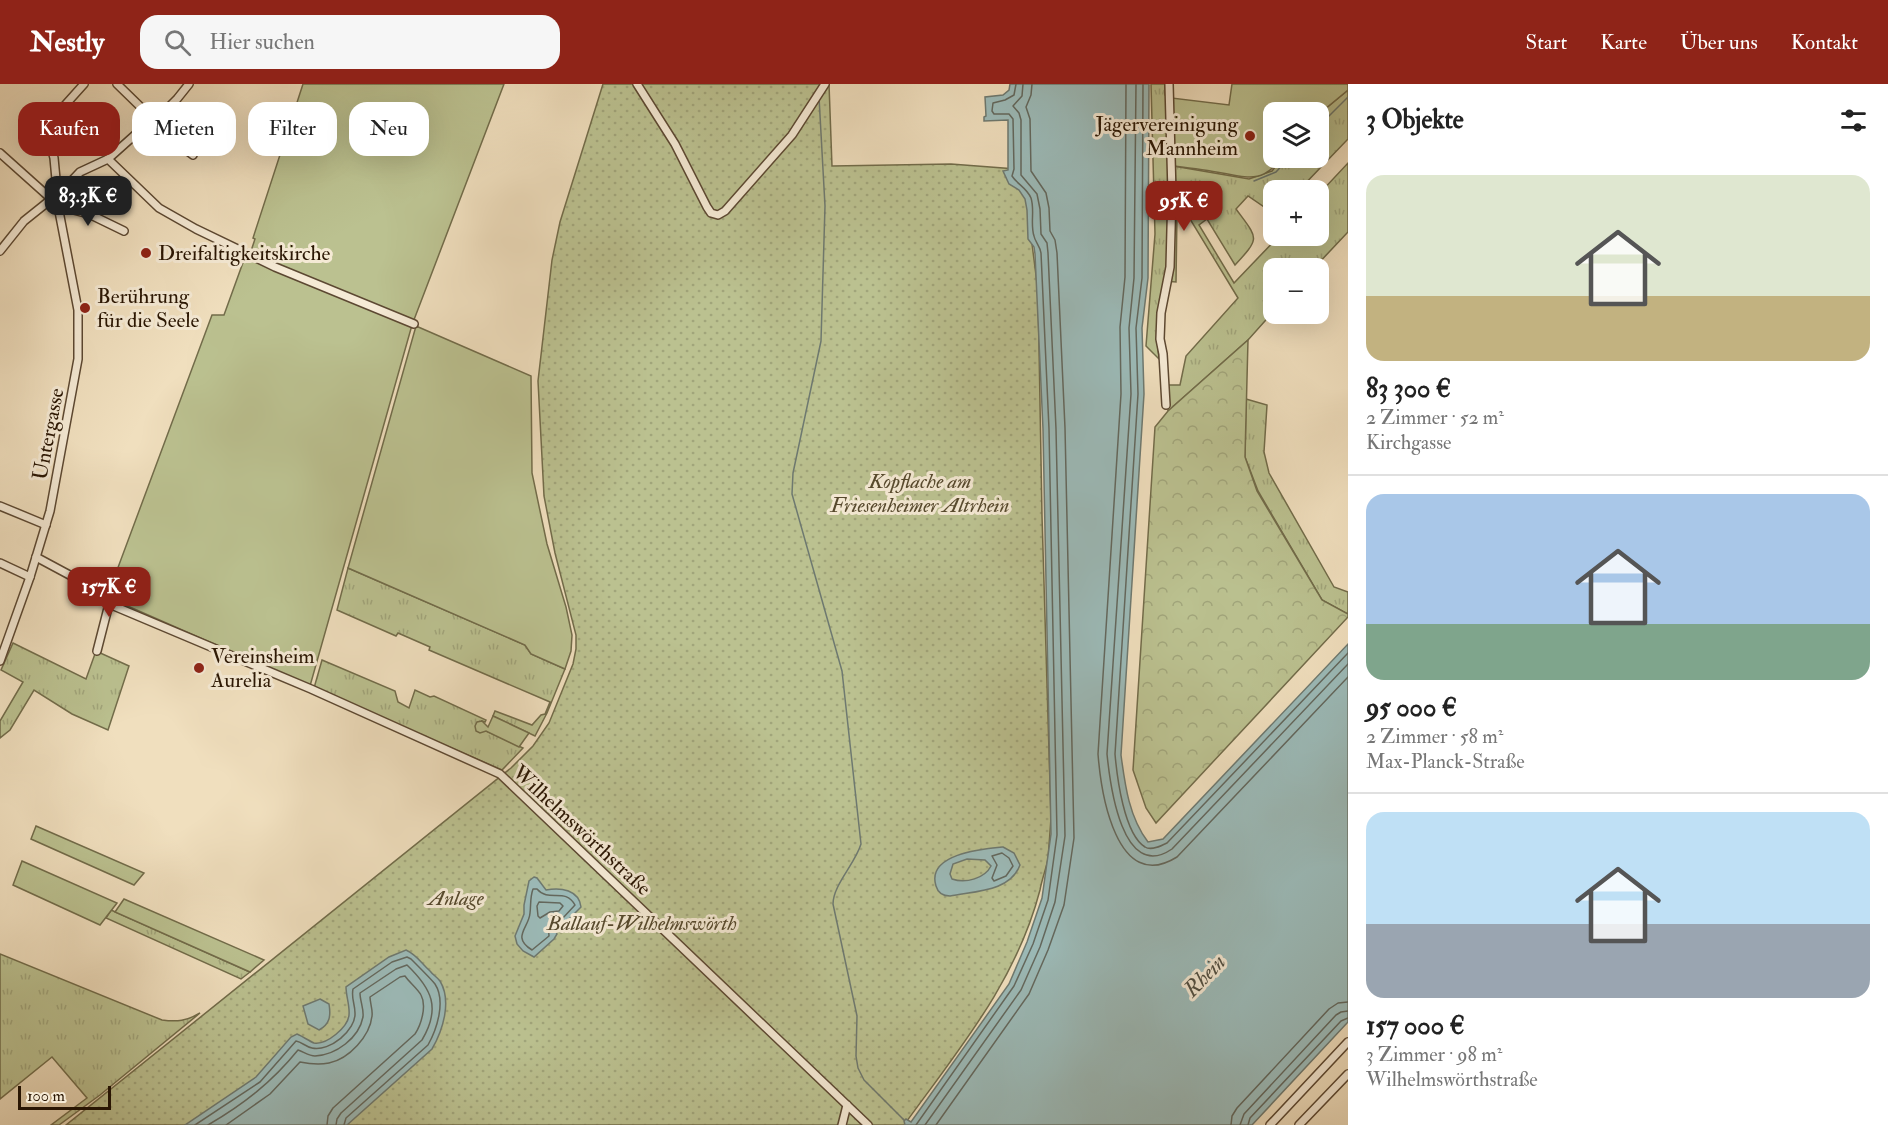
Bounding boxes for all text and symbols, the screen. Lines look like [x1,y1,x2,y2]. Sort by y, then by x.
search box [140,15,560,69]
text: Nestly [30,25,104,60]
icon: search [161,26,194,59]
text: Hier suchen [209,28,315,56]
text: Start [1525,29,1567,56]
text: Karte [1600,29,1647,56]
text: Über uns [1680,29,1758,56]
text: Kontakt [1791,29,1858,56]
chip: Kaufen [18,102,120,156]
chip: Mieten [132,102,236,156]
chip: Filter [248,102,337,156]
chip: Neu [349,102,429,156]
map controls [1263,102,1329,324]
button: layers [1263,102,1329,168]
text: 3 Objekte [1366,104,1464,136]
icon: filters [1837,104,1870,137]
place label: Jägervereinigung Mannheim [1094,111,1239,162]
marker: Jägervereinigung Mannheim [1243,129,1257,143]
pin: 83.3K € [33,176,143,227]
button: + [1263,180,1329,246]
pin: 95K € [1142,181,1226,232]
text: 83.3K € [59,183,117,208]
text: 95K € [1160,188,1208,213]
icon: home [1564,214,1672,322]
place label: Dreifaltigkeitskirche [158,240,330,267]
marker: Dreifaltigkeitskirche [139,246,153,260]
button: − [1263,258,1329,324]
place label: Berührung für die Seele [97,283,199,334]
marker: Berührung für die Seele [78,301,92,315]
text: 83 300 € [1366,373,1451,405]
street label: Untergasse [26,386,71,482]
text: 2 Zimmer · 52 m² [1366,405,1504,430]
text: Kirchgasse [1366,430,1451,455]
park label: Kopflache am Friesenheimer Altrhein [829,468,1010,519]
icon: home [1564,533,1672,641]
pin: 157K € [60,567,158,618]
text: 157K € [82,574,136,599]
place label: Vereinsheim Aurelia [210,643,315,694]
marker: Vereinsheim Aurelia [192,661,206,675]
text: 95 000 € [1366,692,1457,724]
text: 2 Zimmer · 58 m² [1366,724,1503,749]
text: Max-Planck-Straße [1366,749,1525,774]
street label: Wilhelmswörthstraße [506,758,657,902]
icon: home [1564,851,1672,959]
park label: Anlage [426,885,485,912]
park label: Ballauf-Wilhelmswörth [546,910,737,937]
water label: Rhein [1177,948,1232,1004]
text: 157 000 € [1366,1010,1465,1042]
text: 3 Zimmer · 98 m² [1366,1042,1502,1067]
text: Wilhelmswörthstraße [1366,1067,1538,1092]
scale bar [18,1083,111,1110]
text: 100 m [27,1086,65,1106]

